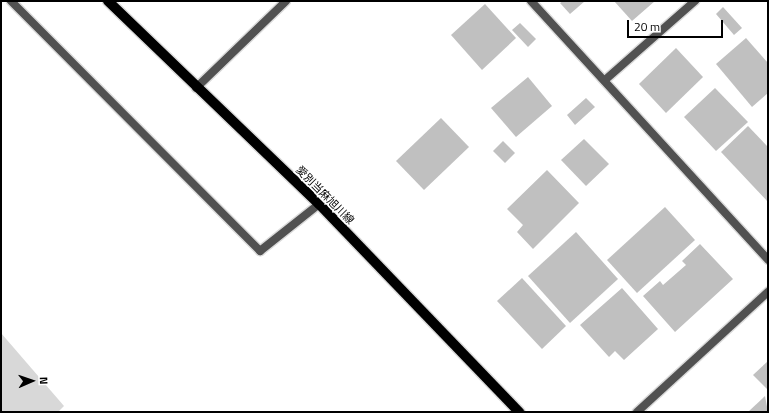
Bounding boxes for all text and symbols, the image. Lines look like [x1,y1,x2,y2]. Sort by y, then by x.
scale bar [629,12,725,38]
text: 20 m [634,17,660,36]
street label: 愛別当麻旭川線 [293,163,357,227]
north arrow [12,361,52,401]
text: N [36,376,52,385]

